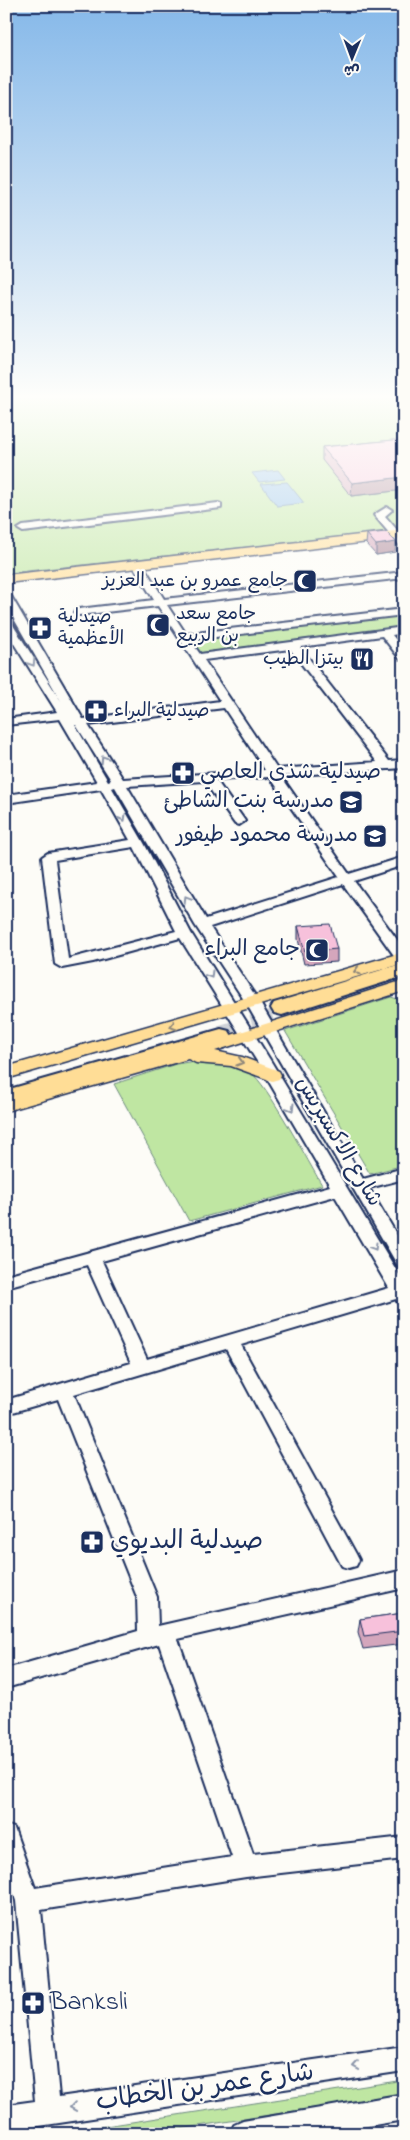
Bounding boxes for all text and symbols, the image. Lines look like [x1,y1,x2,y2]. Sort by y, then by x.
north arrow [328,32,378,82]
text: ش [344,59,360,80]
place label: جامع عمرو بن عبد العزيز [100,568,288,595]
mosque icon: جامع عمرو بن عبد العزيز [292,568,318,594]
place label: جامع سعد بن الربيع [176,601,256,650]
place label: صيدلية الأعظمية [58,604,124,653]
mosque icon: جامع سعد بن الربيع [145,612,171,638]
pharmacy icon: صيدلية الأعظمية [27,615,53,641]
place label: بيتزا الطيب [263,646,344,673]
restaurant icon: بيتزا الطيب [349,646,375,672]
one-way arrow [25,658,35,667]
pharmacy icon: صيدلية البراء [83,698,109,724]
place label: صيدلية البراء [114,698,209,725]
one-way arrow [101,756,110,765]
place label: صيدلية شذى العاصي [200,757,381,790]
pharmacy icon: صيدلية شذى العاصي [170,760,196,786]
place label: مدرسة بنت الشاطئ [163,786,334,818]
school or university icon: مدرسة بنت الشاطئ [338,789,364,815]
one-way arrow [117,813,127,822]
place label: مدرسة محمود طيفور [174,820,358,852]
school or university icon: مدرسة محمود طيفور [362,823,388,849]
one-way arrow [183,896,193,905]
place label: جامع البراء [204,934,300,966]
mosque icon: جامع البراء [304,937,330,963]
one-way arrow [352,965,361,976]
one-way arrow [204,970,214,979]
one-way arrow [169,1020,177,1030]
one-way arrow [236,1056,244,1066]
street label: شارع الاكسبريس [286,1071,390,1213]
one-way arrow [285,1102,295,1111]
one-way arrow [368,1242,378,1251]
place label: صيدلية البديوي [110,1523,263,1561]
pharmacy icon: صيدلية البديوي [79,1529,105,1555]
place label: Banksli [49,1984,128,2022]
pharmacy icon: Banksli [20,1990,46,2016]
street label: شارع عمر بن الخطاب [93,2054,317,2122]
one-way arrow [351,2060,359,2071]
one-way arrow [69,2101,77,2112]

